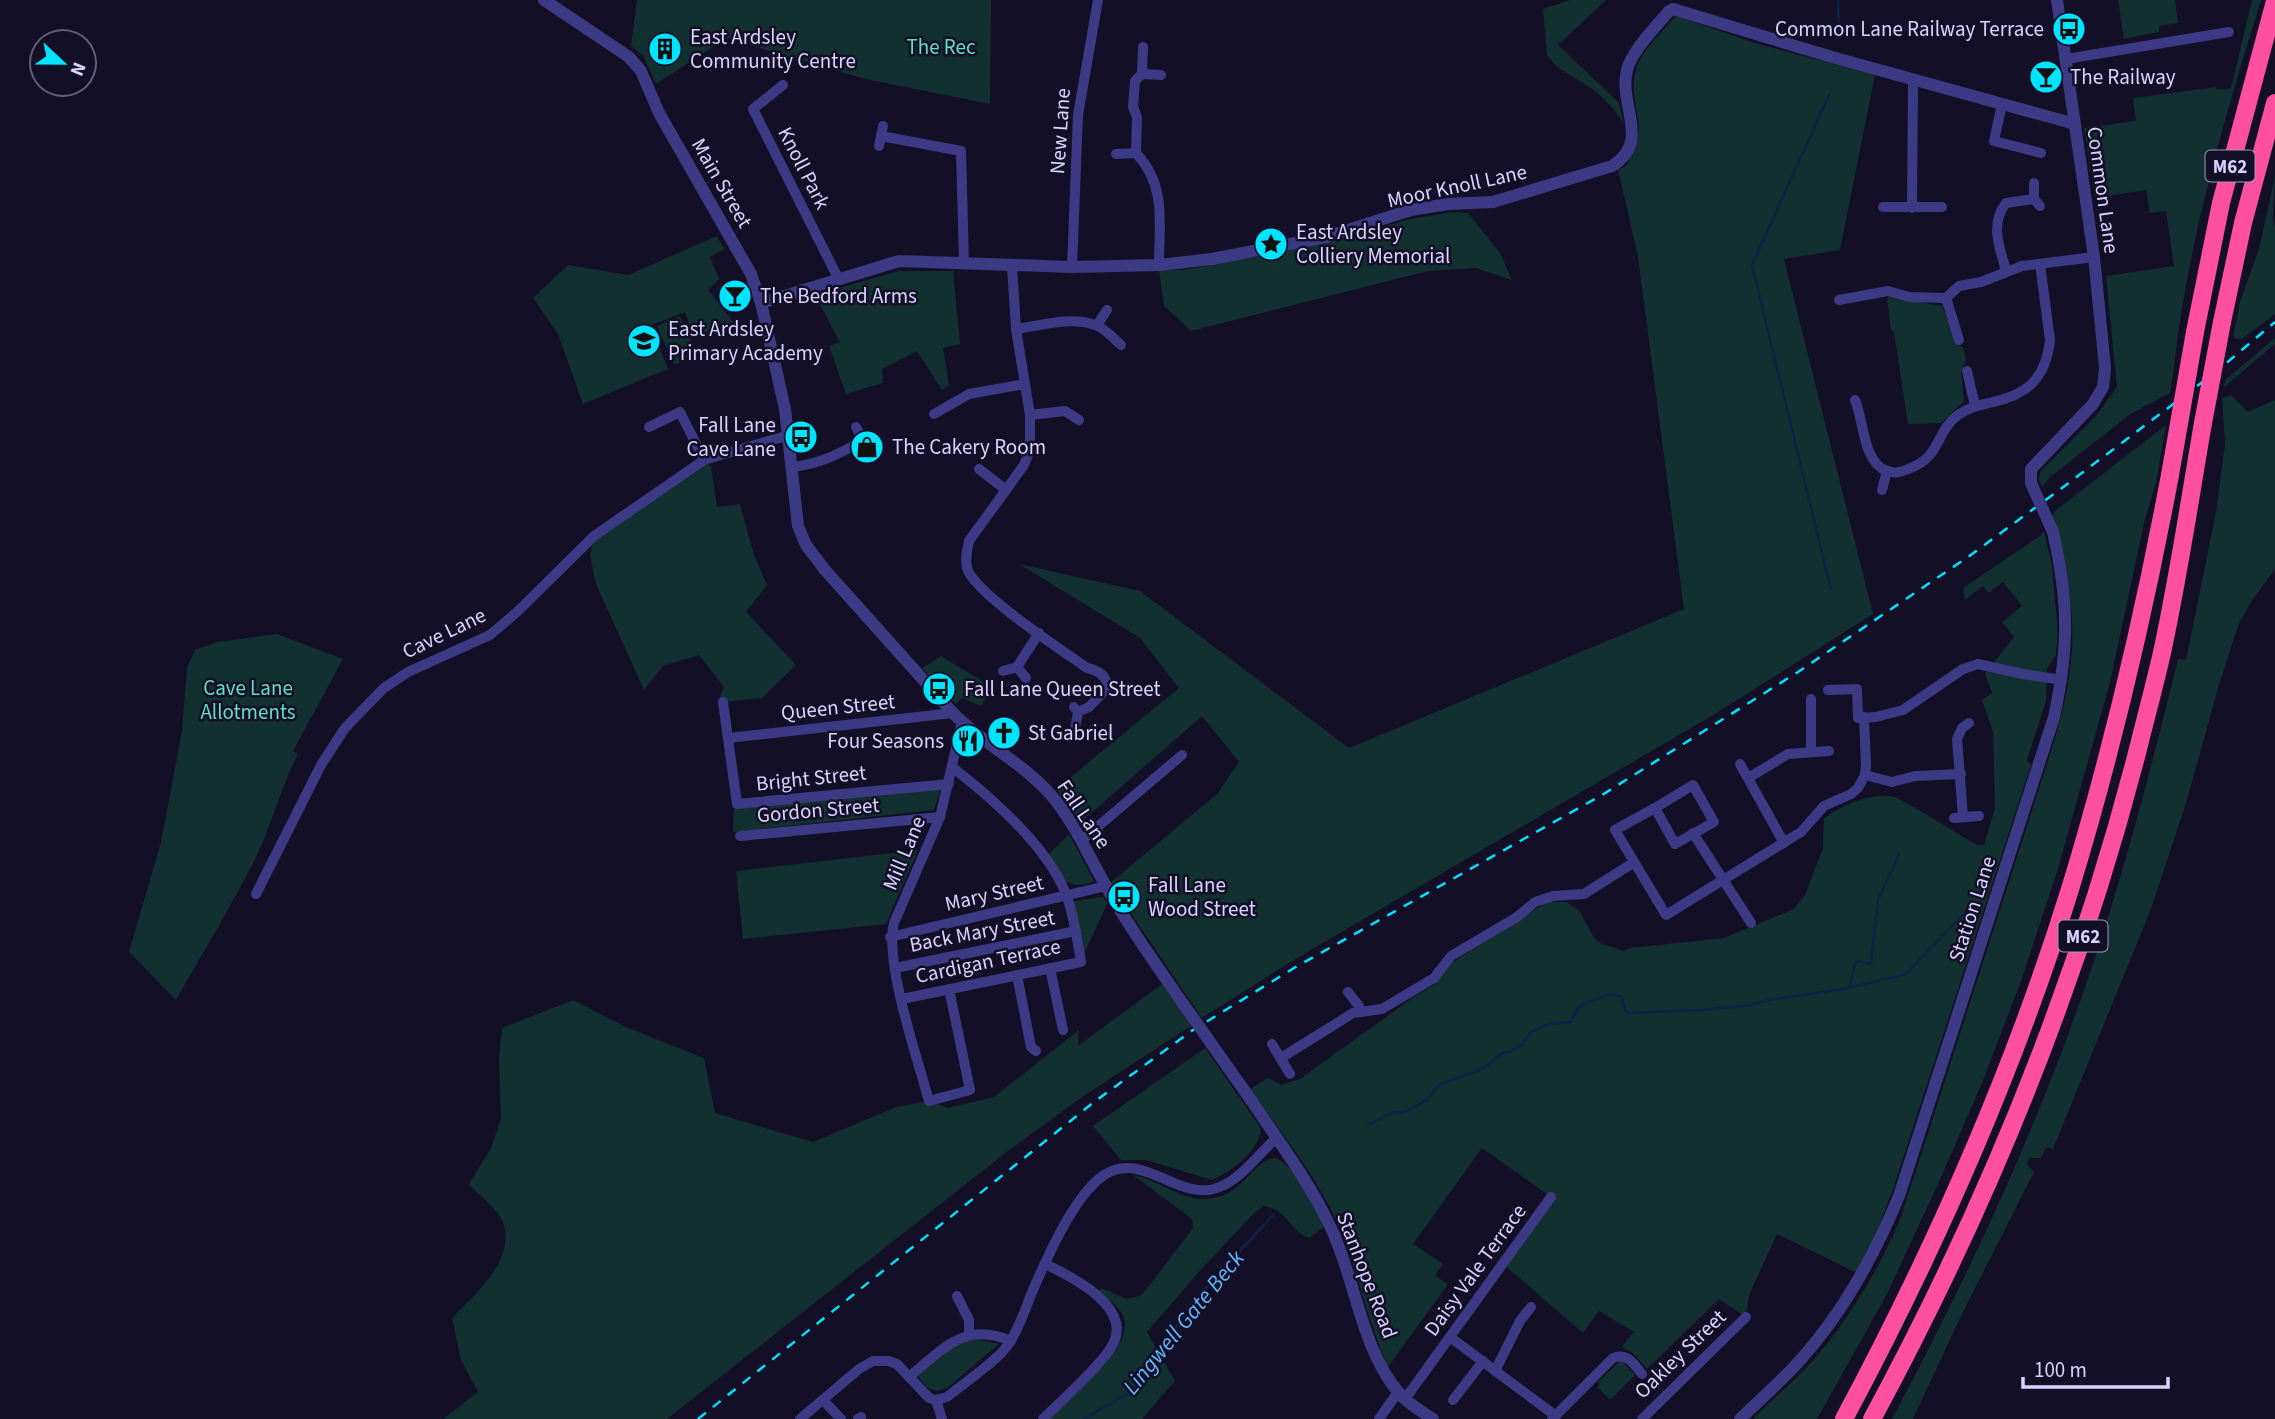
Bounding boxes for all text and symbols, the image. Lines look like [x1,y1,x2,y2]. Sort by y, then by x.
bus stop icon: Common Lane Railway Terrace [2050,10,2088,48]
place label: Common Lane Railway Terrace [1775,14,2044,44]
place label: East Ardsley Community Centre [690,22,856,76]
north arrow [28,28,98,98]
building icon: East Ardsley Community Centre [646,30,684,68]
park label: The Rec [906,32,976,62]
text: N [62,58,92,80]
bar icon: The Railway [2027,58,2065,96]
place label: The Railway [2070,62,2176,92]
street label: New Lane [1042,87,1078,175]
street label: Knoll Park [770,121,838,215]
street label: Common Lane [2079,125,2127,255]
street label: Main Street [684,132,760,234]
road number: M62 [2206,150,2254,182]
street label: Moor Knoll Lane [1384,157,1530,215]
place label: East Ardsley Colliery Memorial [1296,217,1450,271]
place icon: East Ardsley Colliery Memorial [1252,225,1290,263]
bar icon: The Bedford Arms [716,277,754,315]
place label: The Bedford Arms [760,281,917,311]
place label: East Ardsley Primary Academy [668,314,823,368]
school or university icon: East Ardsley Primary Academy [625,322,663,360]
place label: Fall Lane Cave Lane [686,410,776,464]
bus stop icon: Fall Lane Cave Lane [782,418,820,456]
shop icon: The Cakery Room [848,428,886,466]
place label: The Cakery Room [892,432,1046,462]
street label: Cave Lane [397,600,491,666]
bus stop icon: Fall Lane Queen Street [920,670,958,708]
park label: Cave Lane Allotments [200,673,296,727]
place label: Fall Lane Queen Street [964,674,1161,704]
street label: Queen Street [779,686,897,728]
church icon: St Gabriel [985,714,1023,752]
place label: St Gabriel [1028,718,1113,748]
restaurant icon: Four Seasons [949,722,987,760]
place label: Four Seasons [827,726,944,756]
street label: Bright Street [754,757,868,799]
street label: Fall Lane [1050,773,1118,855]
street label: Gordon Street [756,790,880,830]
street label: Mill Lane [875,811,933,895]
street label: Station Lane [1941,852,2003,966]
street label: Mary Street [942,867,1046,919]
place label: Fall Lane Wood Street [1148,870,1256,924]
bus stop icon: Fall Lane Wood Street [1105,878,1143,916]
street label: Back Mary Street [907,902,1057,960]
road number: M62 [2058,920,2108,952]
street label: Cardigan Terrace [913,931,1063,991]
street label: Daisy Vale Terrace [1417,1198,1533,1342]
street label: Stanhope Road [1329,1207,1405,1343]
water label: Lingwell Gate Beck [1115,1242,1253,1402]
street label: Oakley Street [1627,1302,1733,1406]
scale bar [2023,1346,2168,1390]
text: 100 m [2034,1355,2087,1385]

